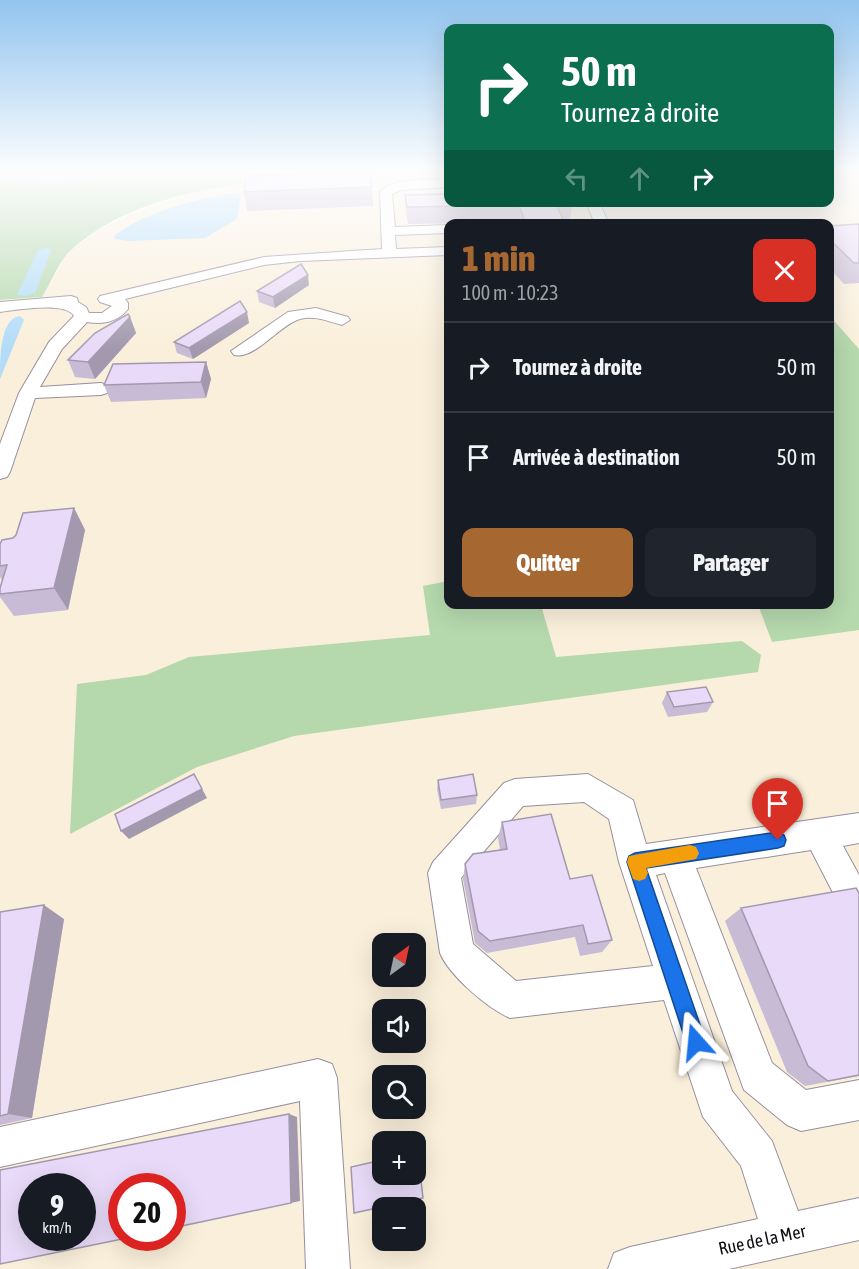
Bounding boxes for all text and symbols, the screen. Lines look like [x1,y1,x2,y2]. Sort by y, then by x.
text: 50 m [561,47,636,95]
icon: right [462,48,540,126]
text: Tournez à droite [561,97,719,128]
icon: left [560,162,593,195]
icon: ahead [623,162,656,195]
icon: right [686,162,719,195]
text: 1 min [462,237,536,279]
button: close [753,239,816,302]
text: 100 m · 10:23 [462,281,559,304]
icon: right [462,351,495,384]
text: Tournez à droite [513,354,642,380]
text: 50 m [776,354,816,380]
icon: arrive [462,441,495,474]
text: Arrivée à destination [513,444,680,470]
text: 50 m [776,444,816,470]
button: Quitter [462,528,633,597]
button: Partager [645,528,816,597]
pin [752,778,803,840]
icon: arrive [761,787,794,820]
north arrow [372,933,426,987]
map controls [372,933,426,1251]
button: sound [372,999,426,1053]
position arrow [664,1010,728,1074]
button: search [372,1065,426,1119]
button: + [372,1131,426,1185]
speed limit sign: 20 [108,1173,186,1251]
text: 9 [50,1188,64,1222]
button: − [372,1197,426,1251]
text: km/h [42,1219,72,1236]
street label: Rue de la Mer [716,1220,808,1259]

